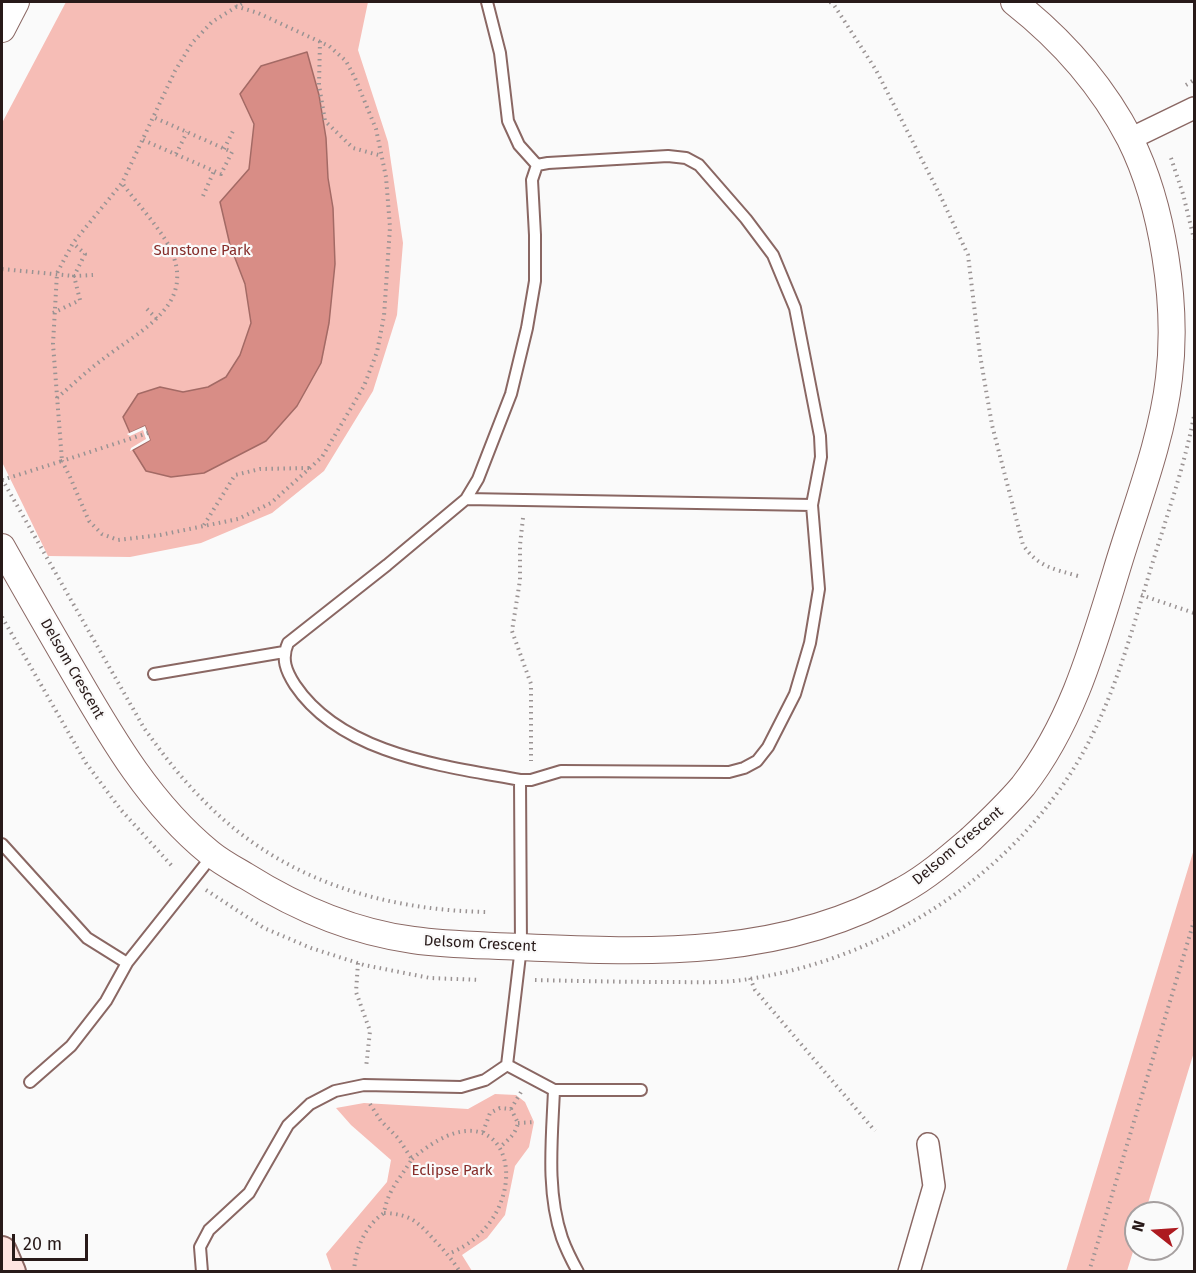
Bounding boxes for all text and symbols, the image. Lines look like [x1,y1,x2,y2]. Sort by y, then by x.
park label: Sunstone Park [153,242,251,260]
street label: Delsom Crescent [36,616,108,722]
street label: Delsom Crescent [909,803,1007,889]
street label: Delsom Crescent [423,932,537,956]
park label: Eclipse Park [411,1162,493,1180]
north arrow [1124,1201,1184,1261]
text: N [1128,1218,1149,1234]
scale bar [15,1222,92,1260]
text: 20 m [23,1233,62,1255]

